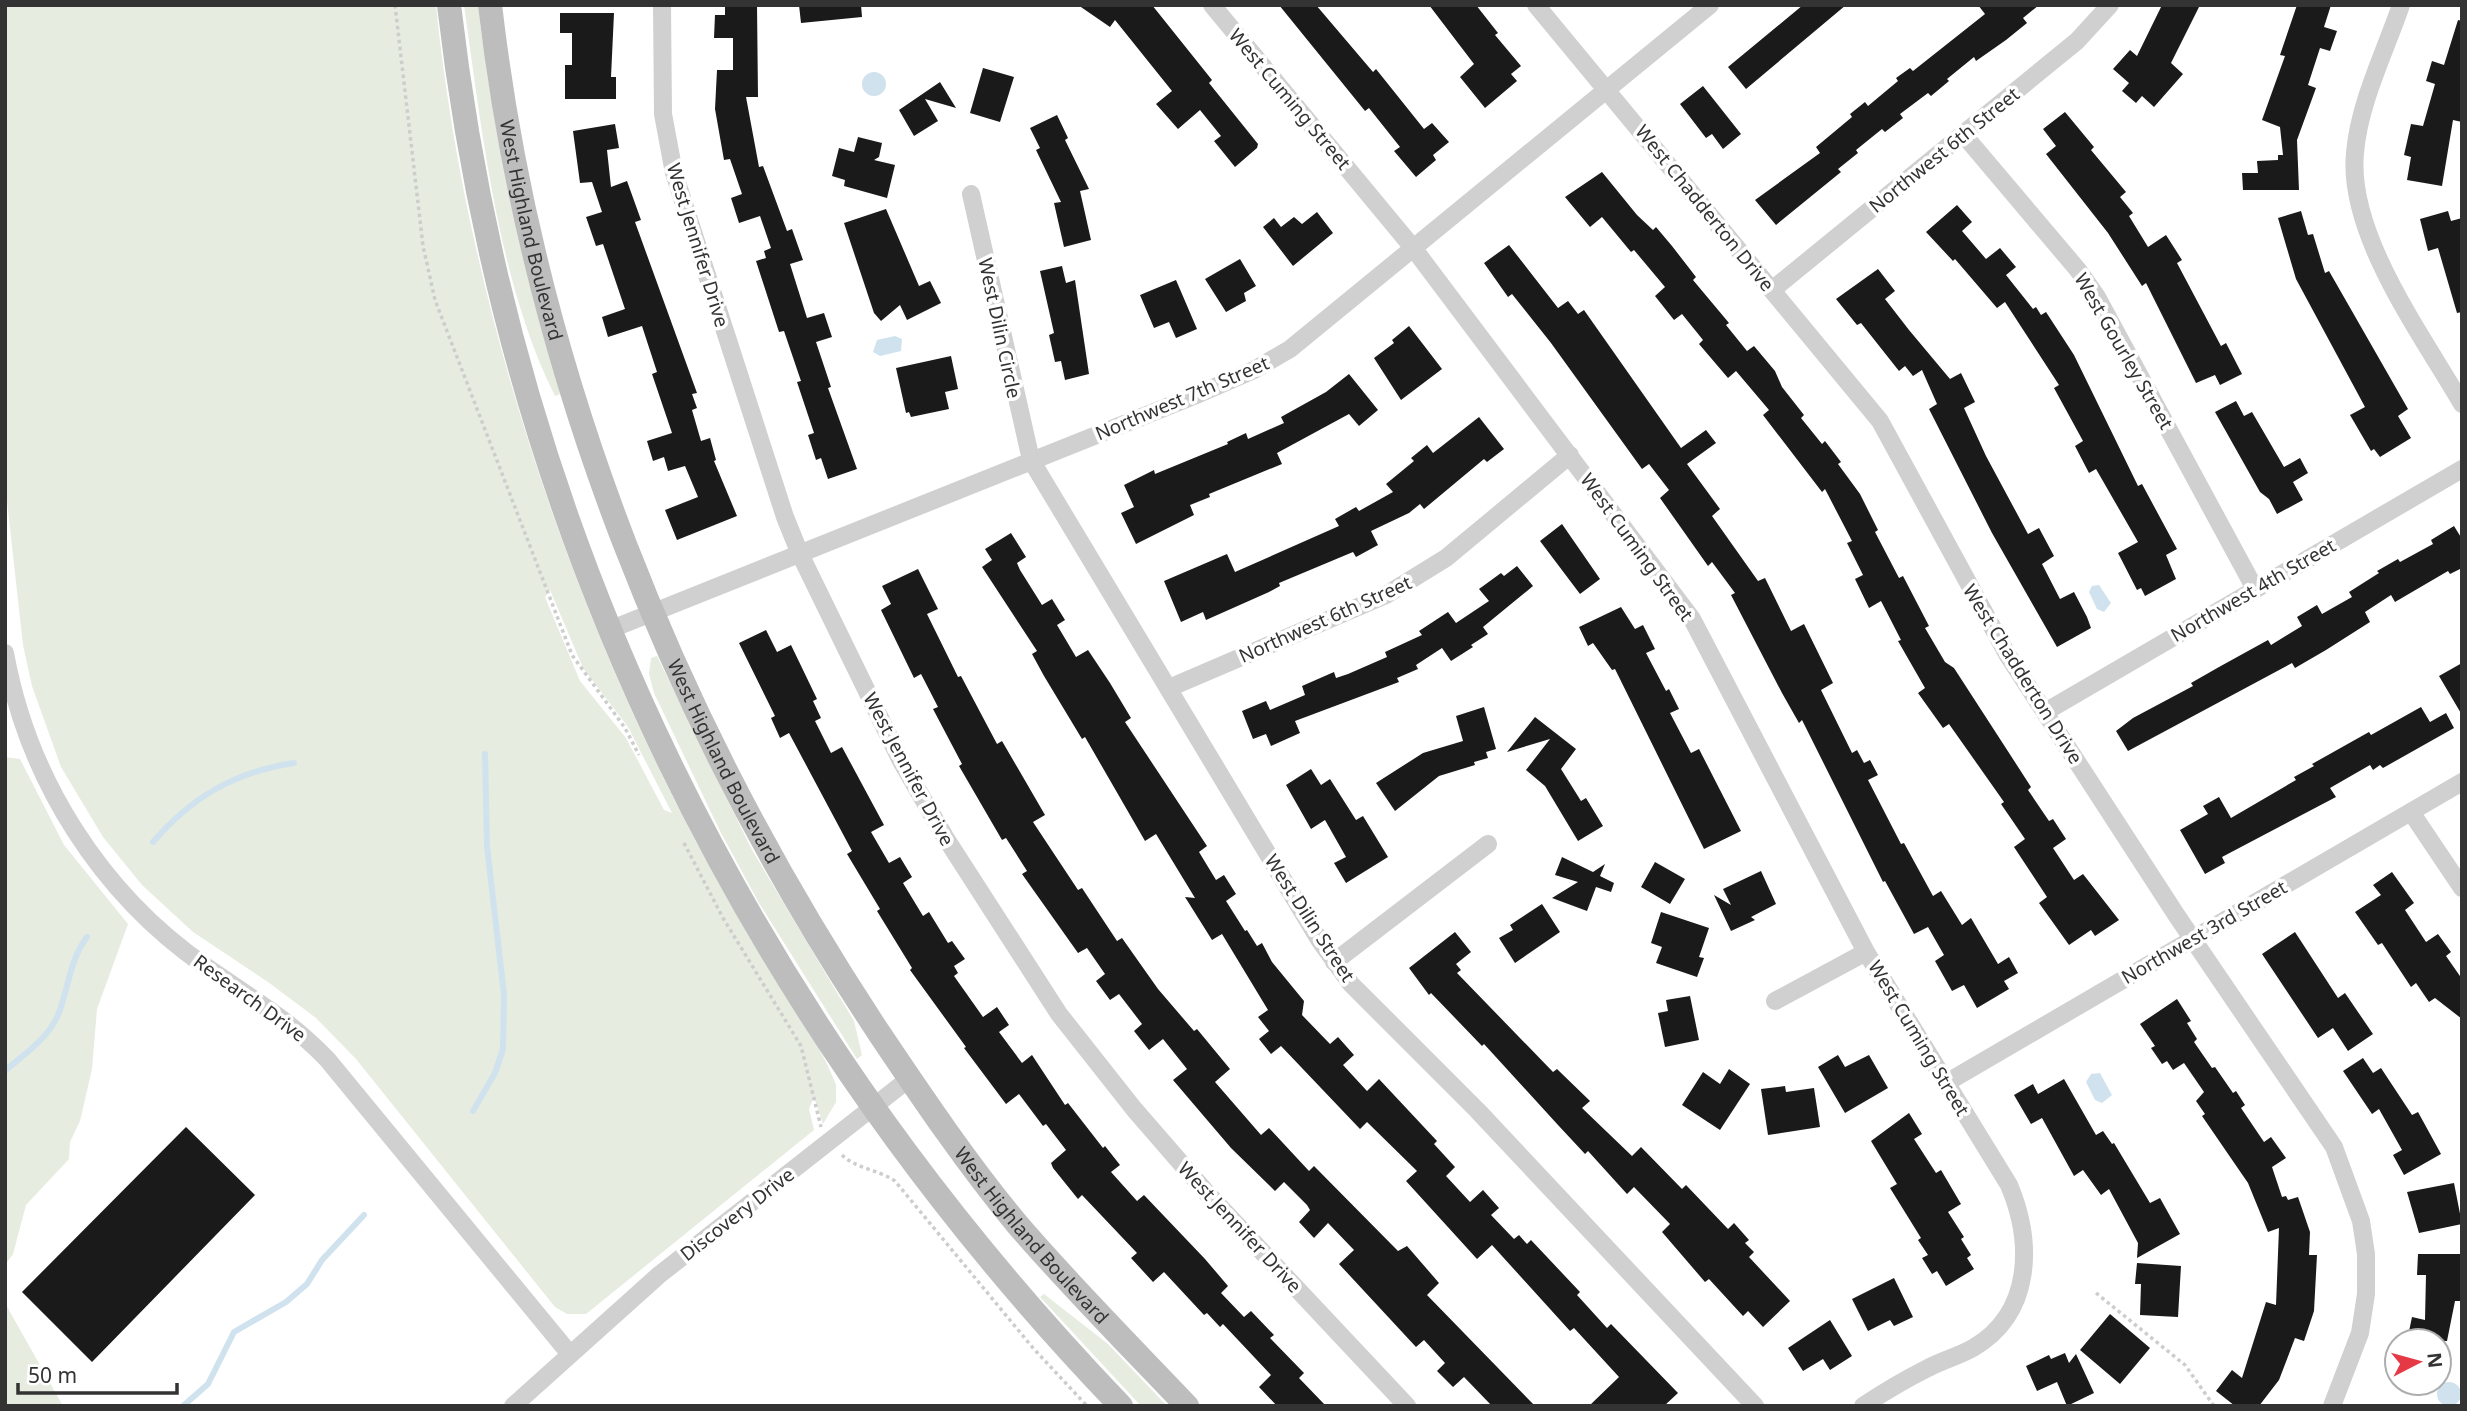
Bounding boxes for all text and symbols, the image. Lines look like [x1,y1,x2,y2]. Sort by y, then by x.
street label: West Cuming Street [1223,23,1357,175]
street label: Northwest 6th Street [1863,81,2025,219]
street label: West Highland Boulevard [494,118,569,343]
street label: West Chadderton Drive [1630,119,1780,297]
street label: West Jennifer Drive [661,160,735,330]
street label: West Dilin Circle [972,255,1028,401]
street label: West Gourley Street [2069,268,2180,434]
street label: Northwest 7th Street [1091,350,1273,446]
street label: West Cuming Street [1575,468,1700,626]
street label: Northwest 4th Street [2166,532,2340,648]
street label: Northwest 6th Street [1235,569,1416,669]
street label: West Chadderton Drive [1957,579,2089,769]
street label: West Highland Boulevard [661,655,786,868]
street label: West Jennifer Drive [858,688,960,850]
street label: West Dilin Street [1259,849,1361,987]
street label: Northwest 3rd Street [2117,874,2292,990]
street label: Research Drive [188,948,312,1048]
street label: West Cuming Street [1862,956,1976,1121]
street label: West Highland Boulevard [949,1141,1115,1330]
street label: West Jennifer Drive [1172,1156,1308,1298]
street label: Discovery Drive [675,1161,799,1267]
north arrow [2383,1327,2453,1397]
text: N [2421,1351,2449,1369]
scale bar [18,1352,177,1396]
text: 50 m [28,1361,77,1389]

